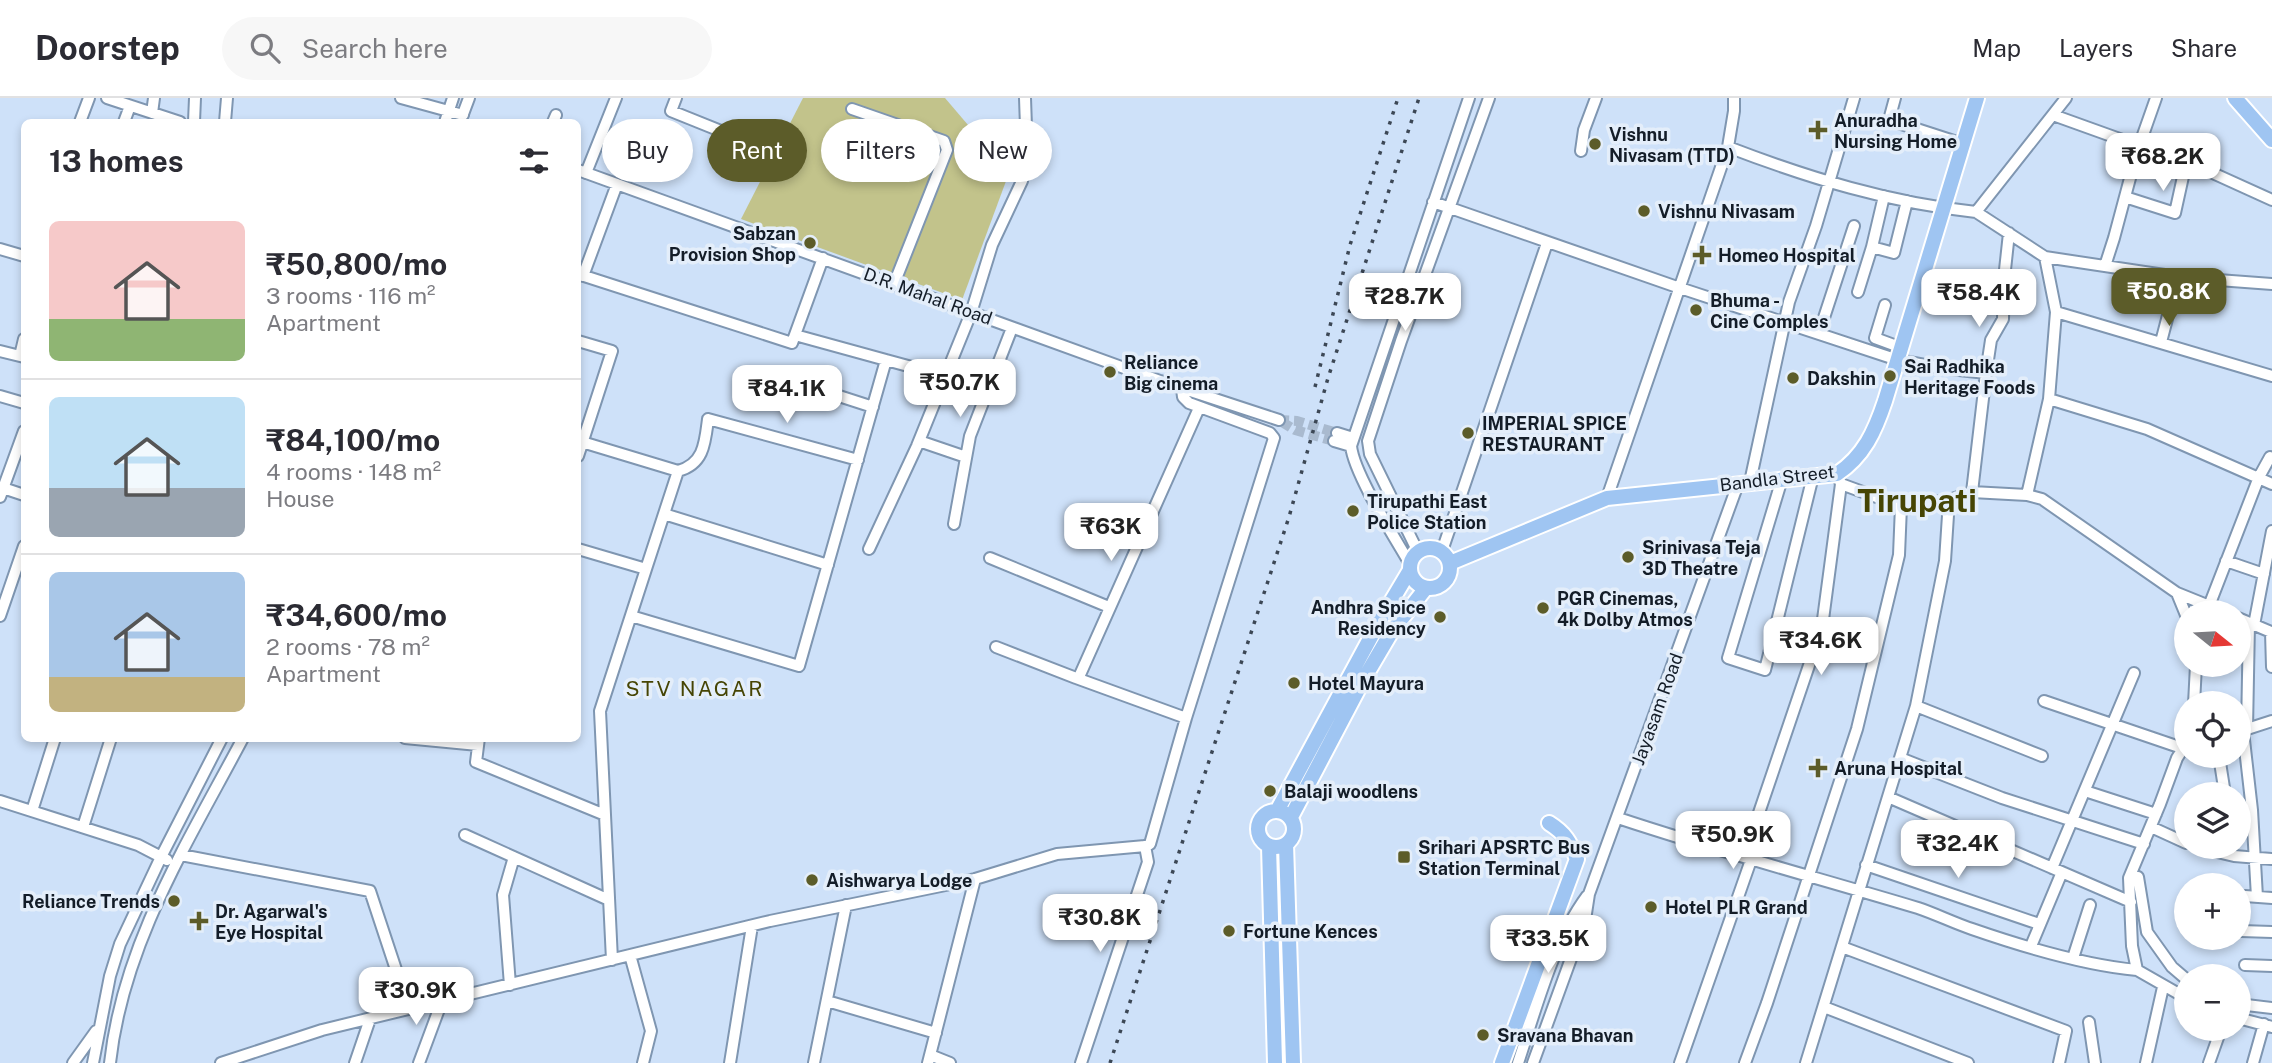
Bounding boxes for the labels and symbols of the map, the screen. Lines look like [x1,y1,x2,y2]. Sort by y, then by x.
place label: Anuradha Nursing Home [1834,110,1957,152]
marker: Anuradha Nursing Home [1808,120,1828,140]
place label: Vishnu Nivasam (TTD) [1609,124,1735,166]
pin: ₹68.2K [2106,134,2220,193]
marker: Vishnu Nivasam (TTD) [1587,136,1603,152]
place label: Vishnu Nivasam [1658,201,1795,222]
marker: Vishnu Nivasam [1636,203,1652,219]
place label: Sabzan Provision Shop [669,223,796,265]
marker: Sabzan Provision Shop [802,235,818,251]
marker: Homeo Hospital [1692,245,1712,265]
place label: Homeo Hospital [1718,245,1856,266]
street label: D.R. Mahal Road [861,263,995,329]
pin: ₹50.8K [2112,268,2226,328]
pin: ₹58.4K [1922,270,2036,329]
pin: ₹28.7K [1348,274,1462,333]
place label: Bhuma - Cine Comples [1710,290,1828,332]
marker: Bhuma - Cine Comples [1688,302,1704,318]
place label: Reliance Big cinema [1124,352,1218,394]
place label: Sai Radhika Heritage Foods [1904,356,2035,398]
pin: ₹50.7K [903,360,1017,419]
marker: Reliance Big cinema [1102,364,1118,380]
pin: ₹84.1K [730,366,844,425]
place label: Dakshin [1807,368,1876,389]
marker: Sai Radhika Heritage Foods [1882,368,1898,384]
marker: Dakshin [1785,370,1801,386]
place label: IMPERIAL SPICE RESTAURANT [1482,413,1627,455]
marker: IMPERIAL SPICE RESTAURANT [1460,425,1476,441]
street label: Bandla Street [1718,461,1836,495]
district label: Tirupati [1857,482,1977,519]
place label: Tirupathi East Police Station [1367,491,1487,533]
marker: Tirupathi East Police Station [1345,503,1361,519]
pin: ₹63K [1070,504,1152,563]
place label: Srinivasa Teja 3D Theatre [1642,537,1761,579]
marker: Srinivasa Teja 3D Theatre [1620,549,1636,565]
place label: PGR Cinemas, 4k Dolby Atmos [1557,588,1693,630]
place label: Andhra Spice Residency [1311,597,1426,639]
marker: PGR Cinemas, 4k Dolby Atmos [1535,600,1551,616]
north arrow [2174,600,2250,677]
marker: Andhra Spice Residency [1432,609,1448,625]
pin: ₹34.6K [1764,618,1878,677]
street label: Jayasam Road [1627,650,1687,768]
place label: Hotel Mayura [1308,673,1424,694]
marker: Hotel Mayura [1286,675,1302,691]
district label: STV NAGAR [626,676,764,701]
marker: Aruna Hospital [1808,758,1828,778]
place label: Aruna Hospital [1834,758,1963,779]
place label: Balaji woodlens [1284,781,1418,802]
marker: Balaji woodlens [1262,783,1278,799]
pin: ₹50.9K [1676,812,1790,871]
pin: ₹32.4K [1901,820,2015,880]
place label: Srihari APSRTC Bus Station Terminal [1418,837,1590,879]
marker: Srihari APSRTC Bus Station Terminal [1396,849,1412,865]
place label: Aishwarya Lodge [826,870,972,891]
marker: Aishwarya Lodge [804,872,820,888]
place label: Reliance Trends [22,891,160,912]
marker: Reliance Trends [166,893,182,909]
pin: ₹30.8K [1043,894,1157,954]
place label: Hotel PLR Grand [1665,897,1808,918]
marker: Hotel PLR Grand [1643,899,1659,915]
place label: Dr. Agarwal's Eye Hospital [215,901,327,943]
marker: Dr. Agarwal's Eye Hospital [189,911,209,931]
pin: ₹33.5K [1491,916,1605,975]
place label: Fortune Kences [1243,921,1378,942]
marker: Fortune Kences [1221,923,1237,939]
pin: ₹30.9K [359,968,473,1027]
place label: Sravana Bhavan [1497,1025,1633,1046]
marker: Sravana Bhavan [1475,1027,1491,1043]

